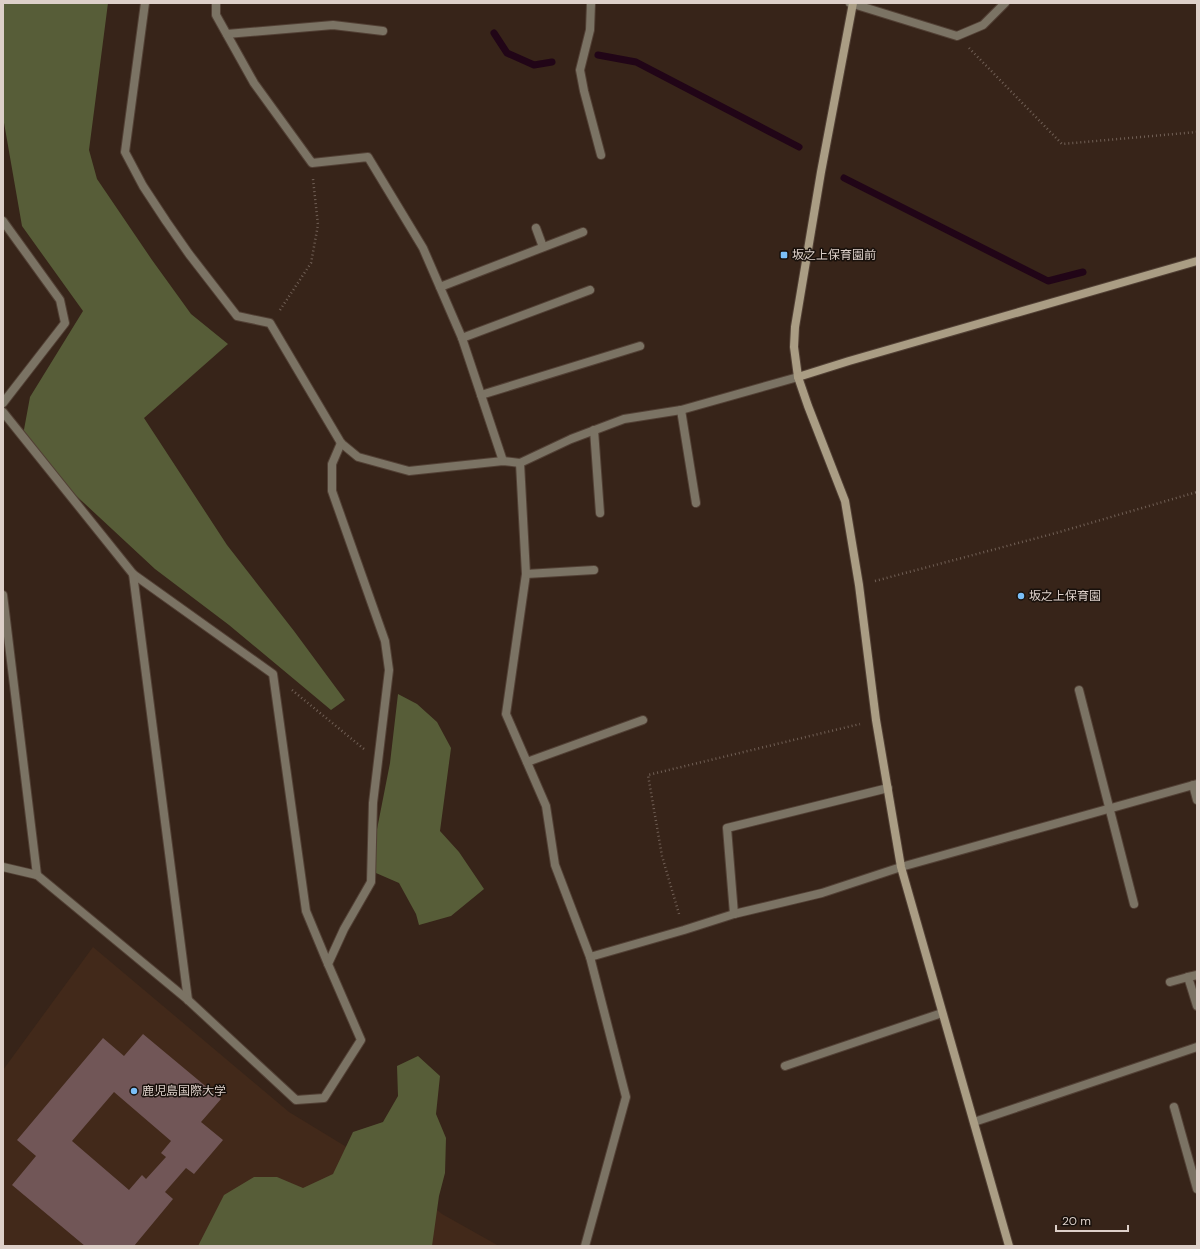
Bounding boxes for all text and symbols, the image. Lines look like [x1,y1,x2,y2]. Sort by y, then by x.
place label: 坂之上保育園前 [792,247,876,263]
marker: 坂之上保育園前 [779,250,789,260]
place label: 坂之上保育園 [1029,588,1101,604]
marker: 坂之上保育園 [1016,591,1026,601]
place label: 鹿児島国際大学 [142,1083,226,1099]
marker: 鹿児島国際大学 [129,1086,139,1096]
scale bar [1056,1207,1128,1233]
text: 20 m [1062,1213,1091,1229]

